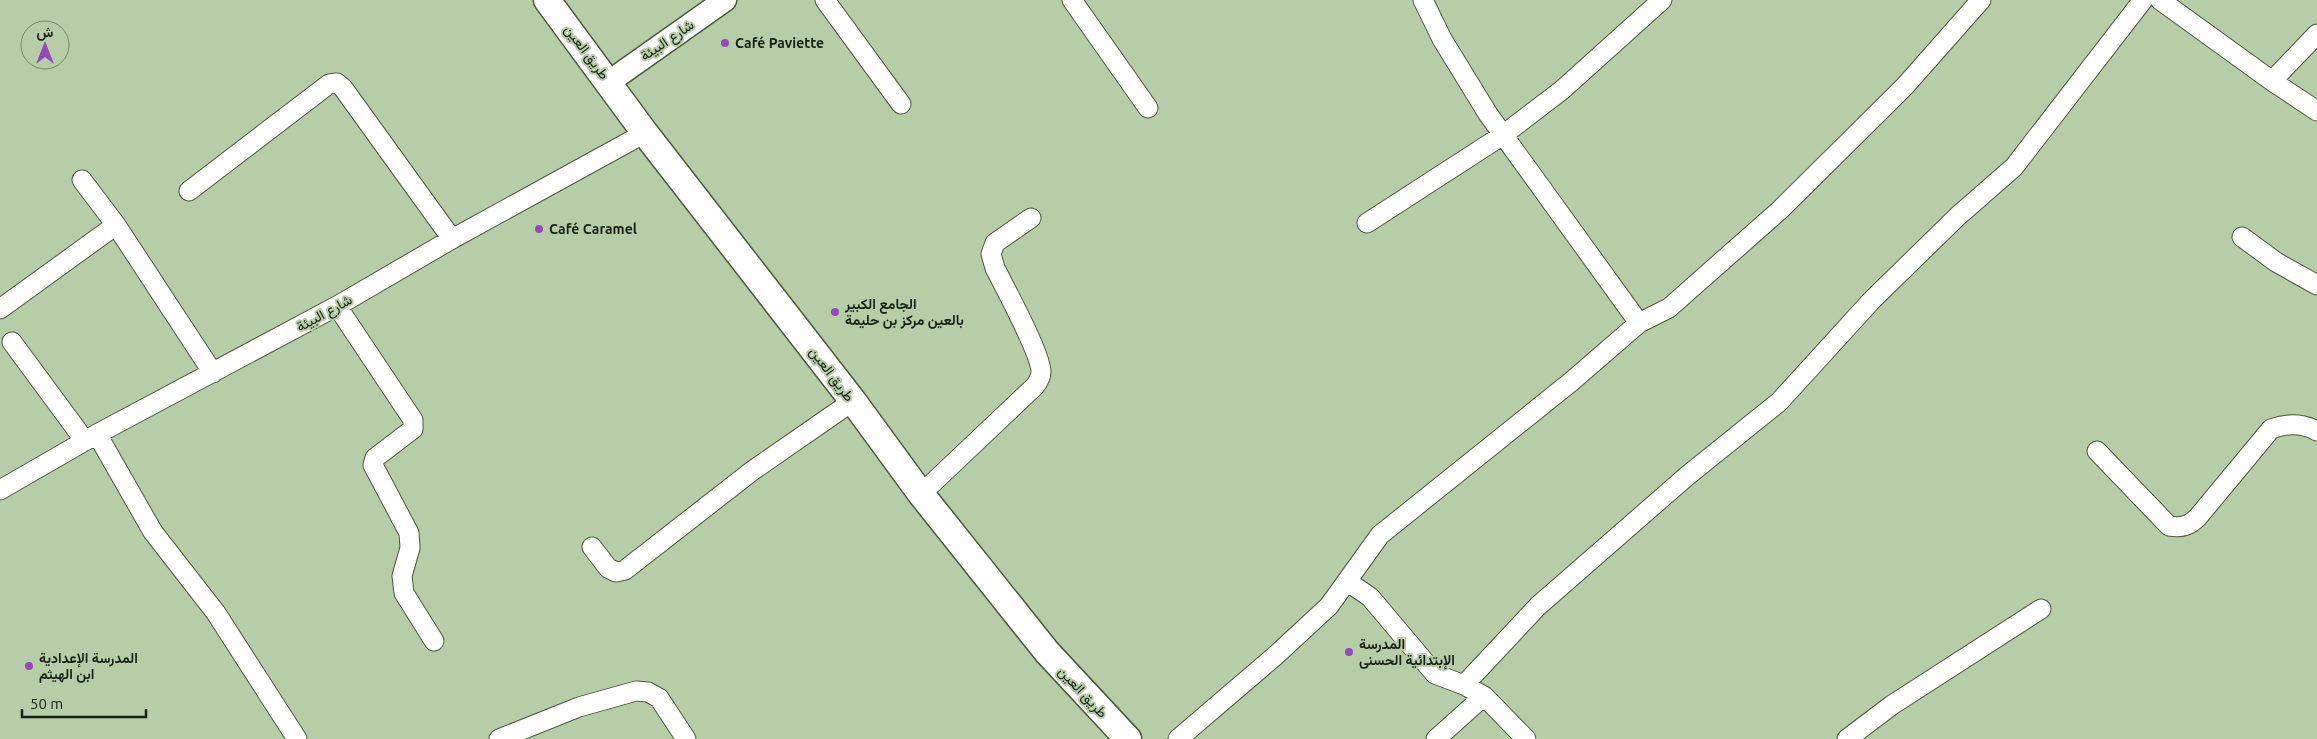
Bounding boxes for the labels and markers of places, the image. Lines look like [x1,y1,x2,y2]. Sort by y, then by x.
place label: Café Paviette [735,35,824,51]
marker: Café Paviette [719,37,731,49]
place label: Café Caramel [549,221,637,237]
marker: Café Caramel [533,223,545,235]
place label: الجامع الكبير بالعين مركز بن حليمة [844,296,964,329]
marker: الجامع الكبير بالعين مركز بن حليمة [829,306,841,318]
place label: المدرسة الإبتدائية الحسنى [1359,636,1455,670]
marker: المدرسة الإبتدائية الحسنى [1343,646,1355,658]
place label: المدرسة الإعدادية ابن الهيثم [39,650,138,683]
marker: المدرسة الإعدادية ابن الهيثم [23,660,35,672]

